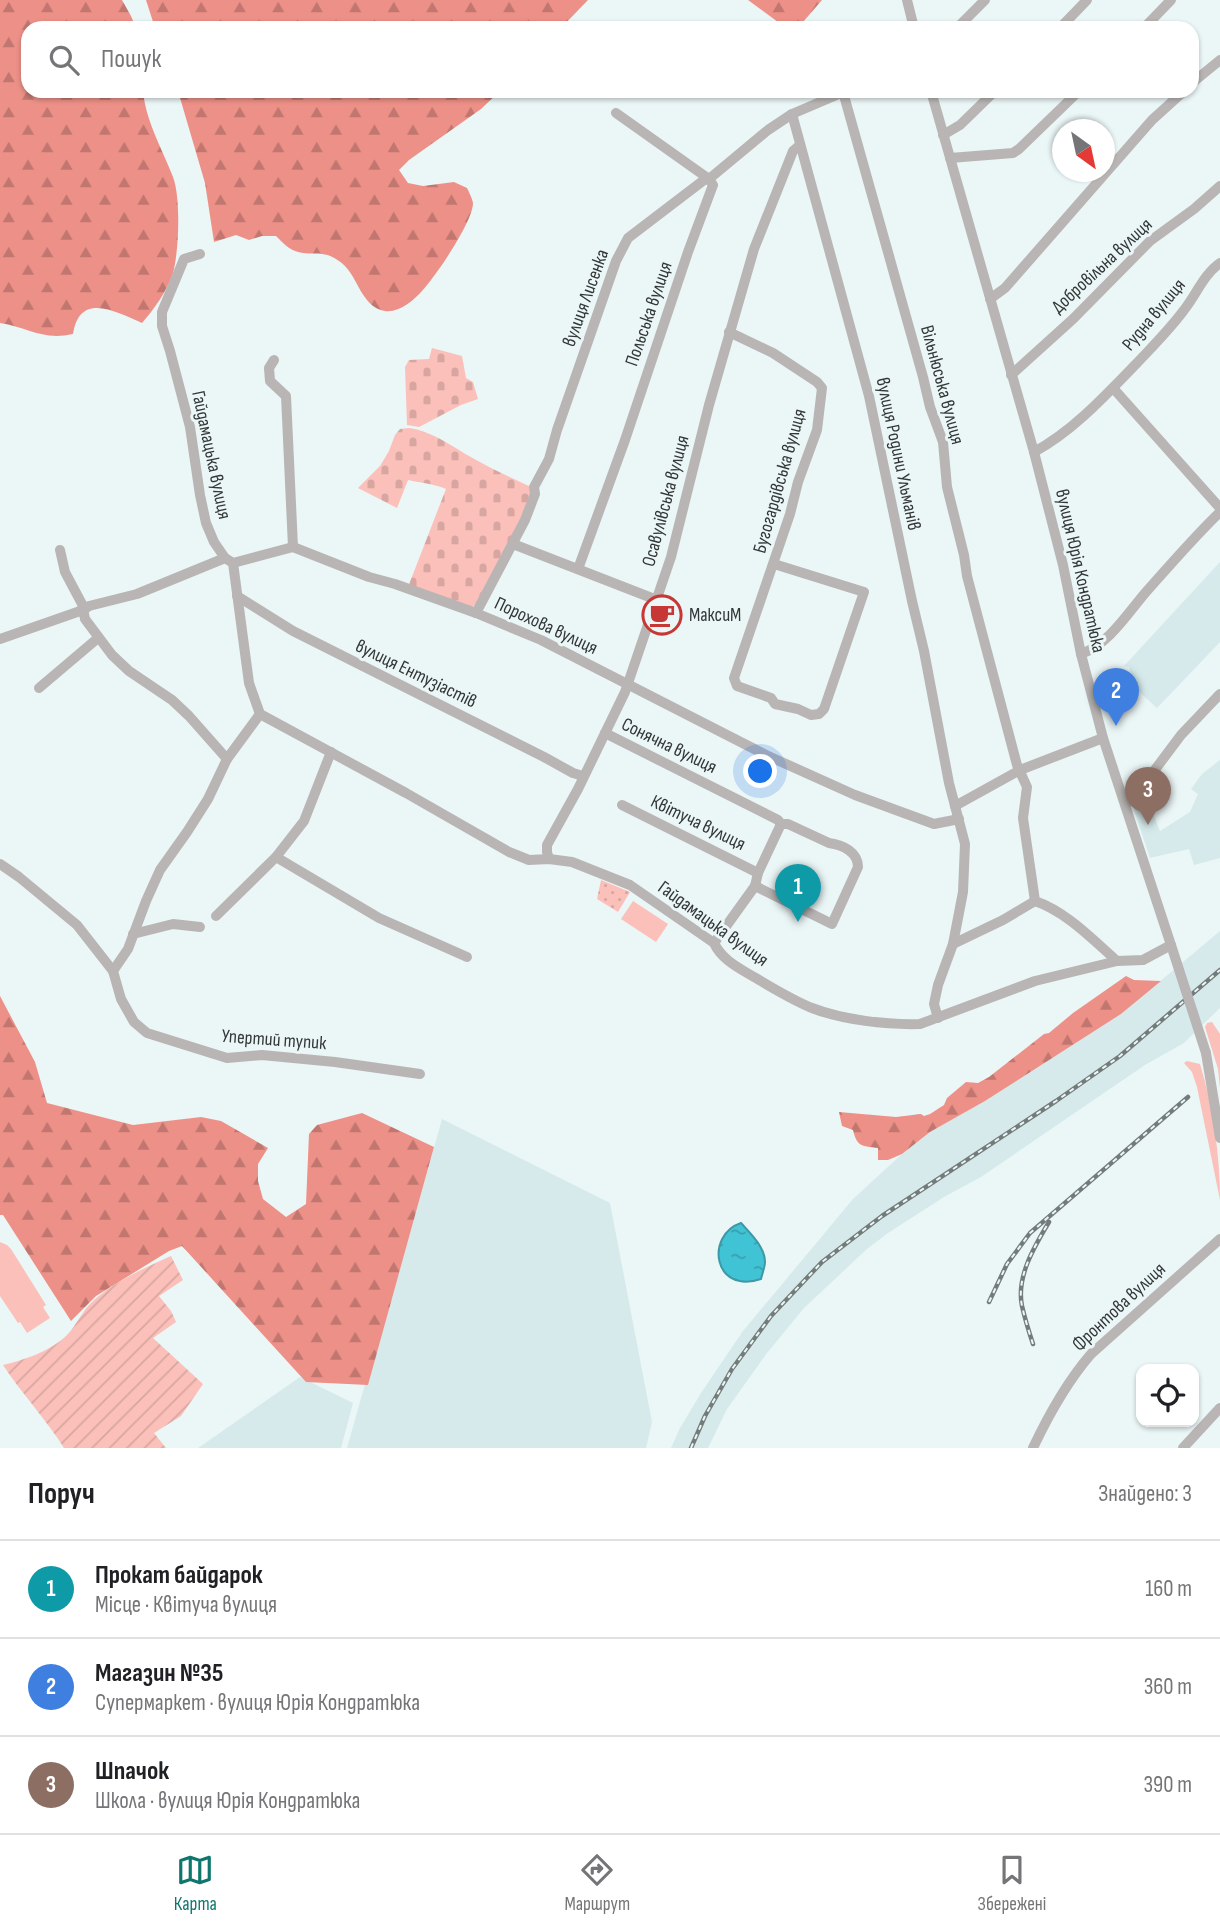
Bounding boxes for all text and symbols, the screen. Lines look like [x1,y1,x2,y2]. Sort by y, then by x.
search box [21,21,1199,98]
icon: search [45,41,83,79]
text: Пошук [101,44,161,75]
north arrow [1052,119,1115,182]
street label: Добровільна вулиця [1047,213,1157,319]
street label: вулиця Лисенка [558,246,614,350]
street label: Польська вулиця [620,259,678,369]
street label: Рудна вулиця [1117,274,1191,356]
street label: Вільнюська вулиця [915,323,969,447]
street label: вулиця Родини Ульманів [871,375,925,533]
street label: Гайдамацька вулиця [186,389,236,521]
street label: Бугогардівська вулиця [748,406,812,556]
street label: Осавулівська вулиця [637,433,695,569]
street label: вулиця Юрія Кондратюка [1050,487,1110,655]
street label: Порохова вулиця [491,592,601,660]
cafe icon: МаксиМ [641,594,683,636]
place label: МаксиМ [689,604,741,627]
street label: вулиця Ентузіастів [352,635,480,713]
pin: 2 [1093,668,1139,726]
street label: Сонячна вулиця [618,713,720,779]
your location [743,754,777,788]
pin: 3 [1125,767,1171,825]
street label: Квітуча вулиця [647,790,749,856]
pin: 1 [775,864,821,922]
street label: Гайдамацька вулиця [653,876,773,972]
street label: Упертий тупик [221,1025,328,1055]
street label: Фронтова вулиця [1068,1258,1170,1356]
map controls [1136,1364,1199,1427]
button: locate [1136,1364,1199,1427]
text: Поруч [28,1476,95,1512]
text: Знайдено: 3 [1098,1480,1192,1508]
text: Прокат байдарок [95,1560,263,1591]
text: 1 [46,1575,56,1603]
text: 160 m [1145,1575,1192,1603]
text: Місце · Квітуча вулиця [95,1591,277,1619]
text: Магазин №35 [95,1658,223,1689]
text: 2 [46,1673,56,1701]
text: 360 m [1144,1673,1192,1701]
text: Супермаркет · вулиця Юрія Кондратюка [95,1689,420,1717]
text: Шпачок [95,1756,169,1787]
text: 3 [46,1771,56,1799]
text: 390 m [1143,1771,1192,1799]
text: Школа · вулиця Юрія Кондратюка [95,1787,360,1815]
tab: Карта [174,1851,217,1916]
tab: Маршрут [564,1851,630,1916]
tab: Збережені [978,1851,1046,1916]

